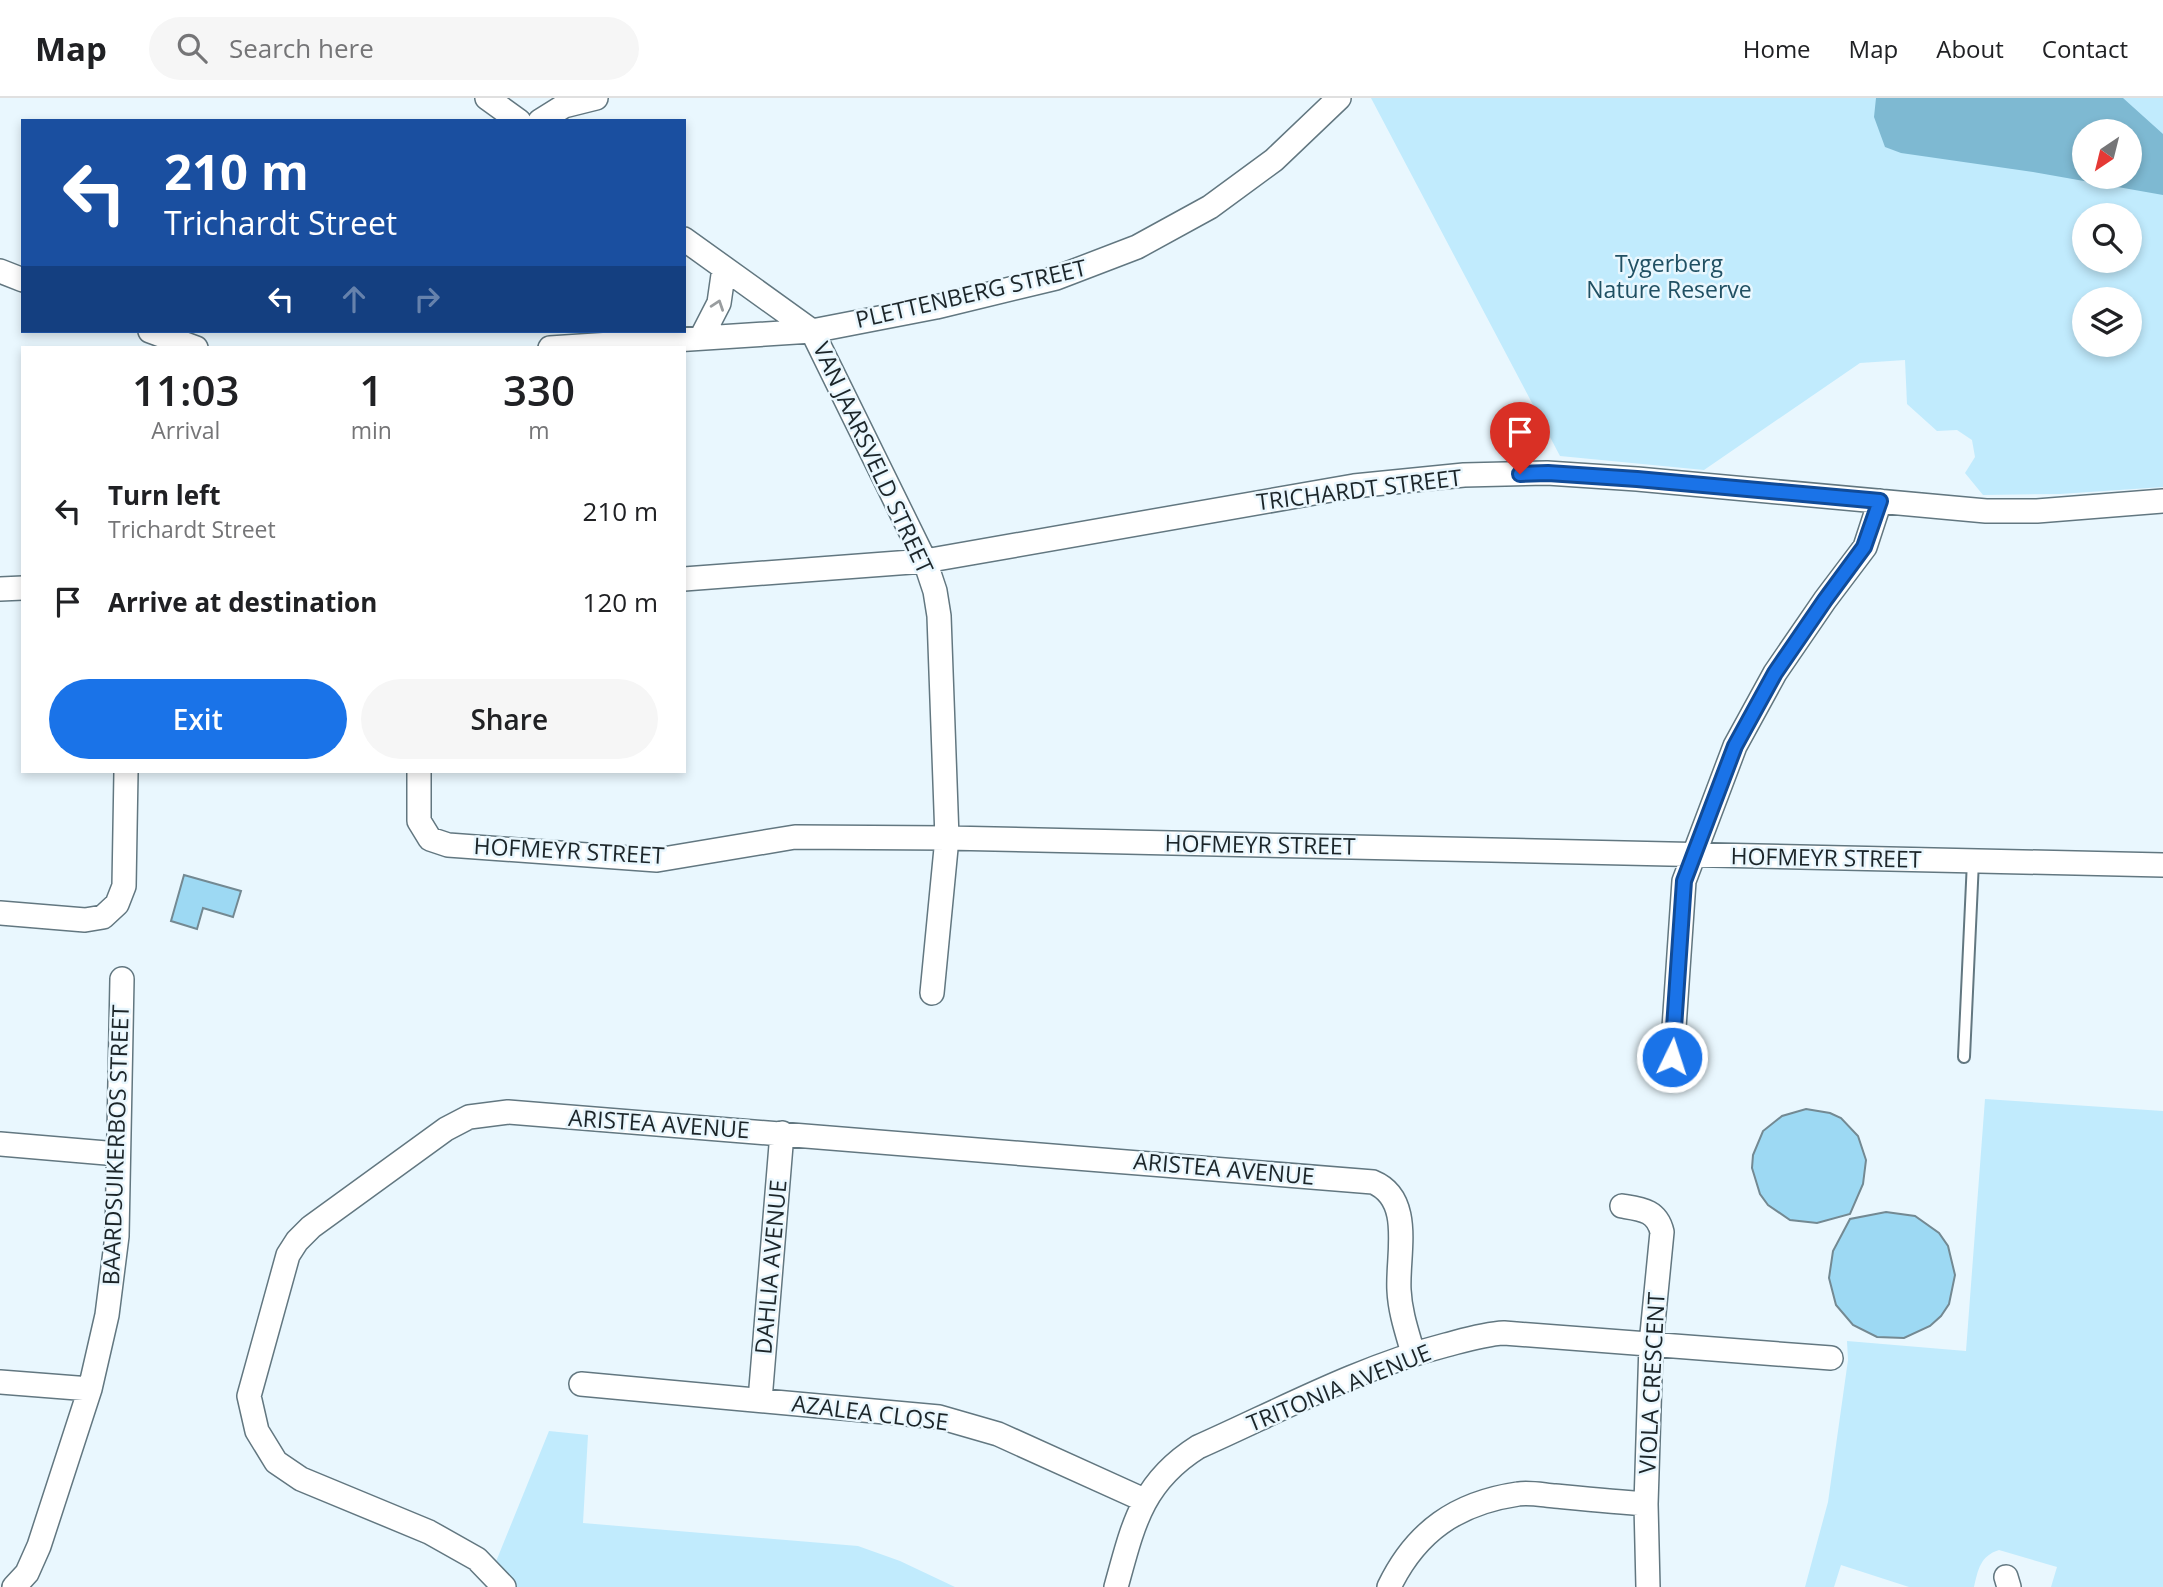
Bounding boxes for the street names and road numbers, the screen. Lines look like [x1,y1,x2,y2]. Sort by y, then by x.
street label: PLETTENBERG STREET [852,251,1090,335]
street label: VAN JAARSVELD STREET [806,336,942,579]
street label: TRICHARDT STREET [1254,461,1464,517]
street label: HOFMEYR STREET [1164,826,1356,862]
street label: HOFMEYR STREET [473,829,666,871]
street label: HOFMEYR STREET [1730,839,1922,875]
street label: BAARDSUIKERBOS STREET [94,1004,136,1286]
street label: ARISTEA AVENUE [567,1101,751,1145]
street label: ARISTEA AVENUE [1132,1144,1316,1192]
street label: DAHLIA AVENUE [746,1178,794,1355]
street label: VIOLA CRESCENT [1630,1291,1672,1475]
street label: TRITONIA AVENUE [1242,1336,1435,1439]
street label: AZALEA CLOSE [790,1387,950,1437]

